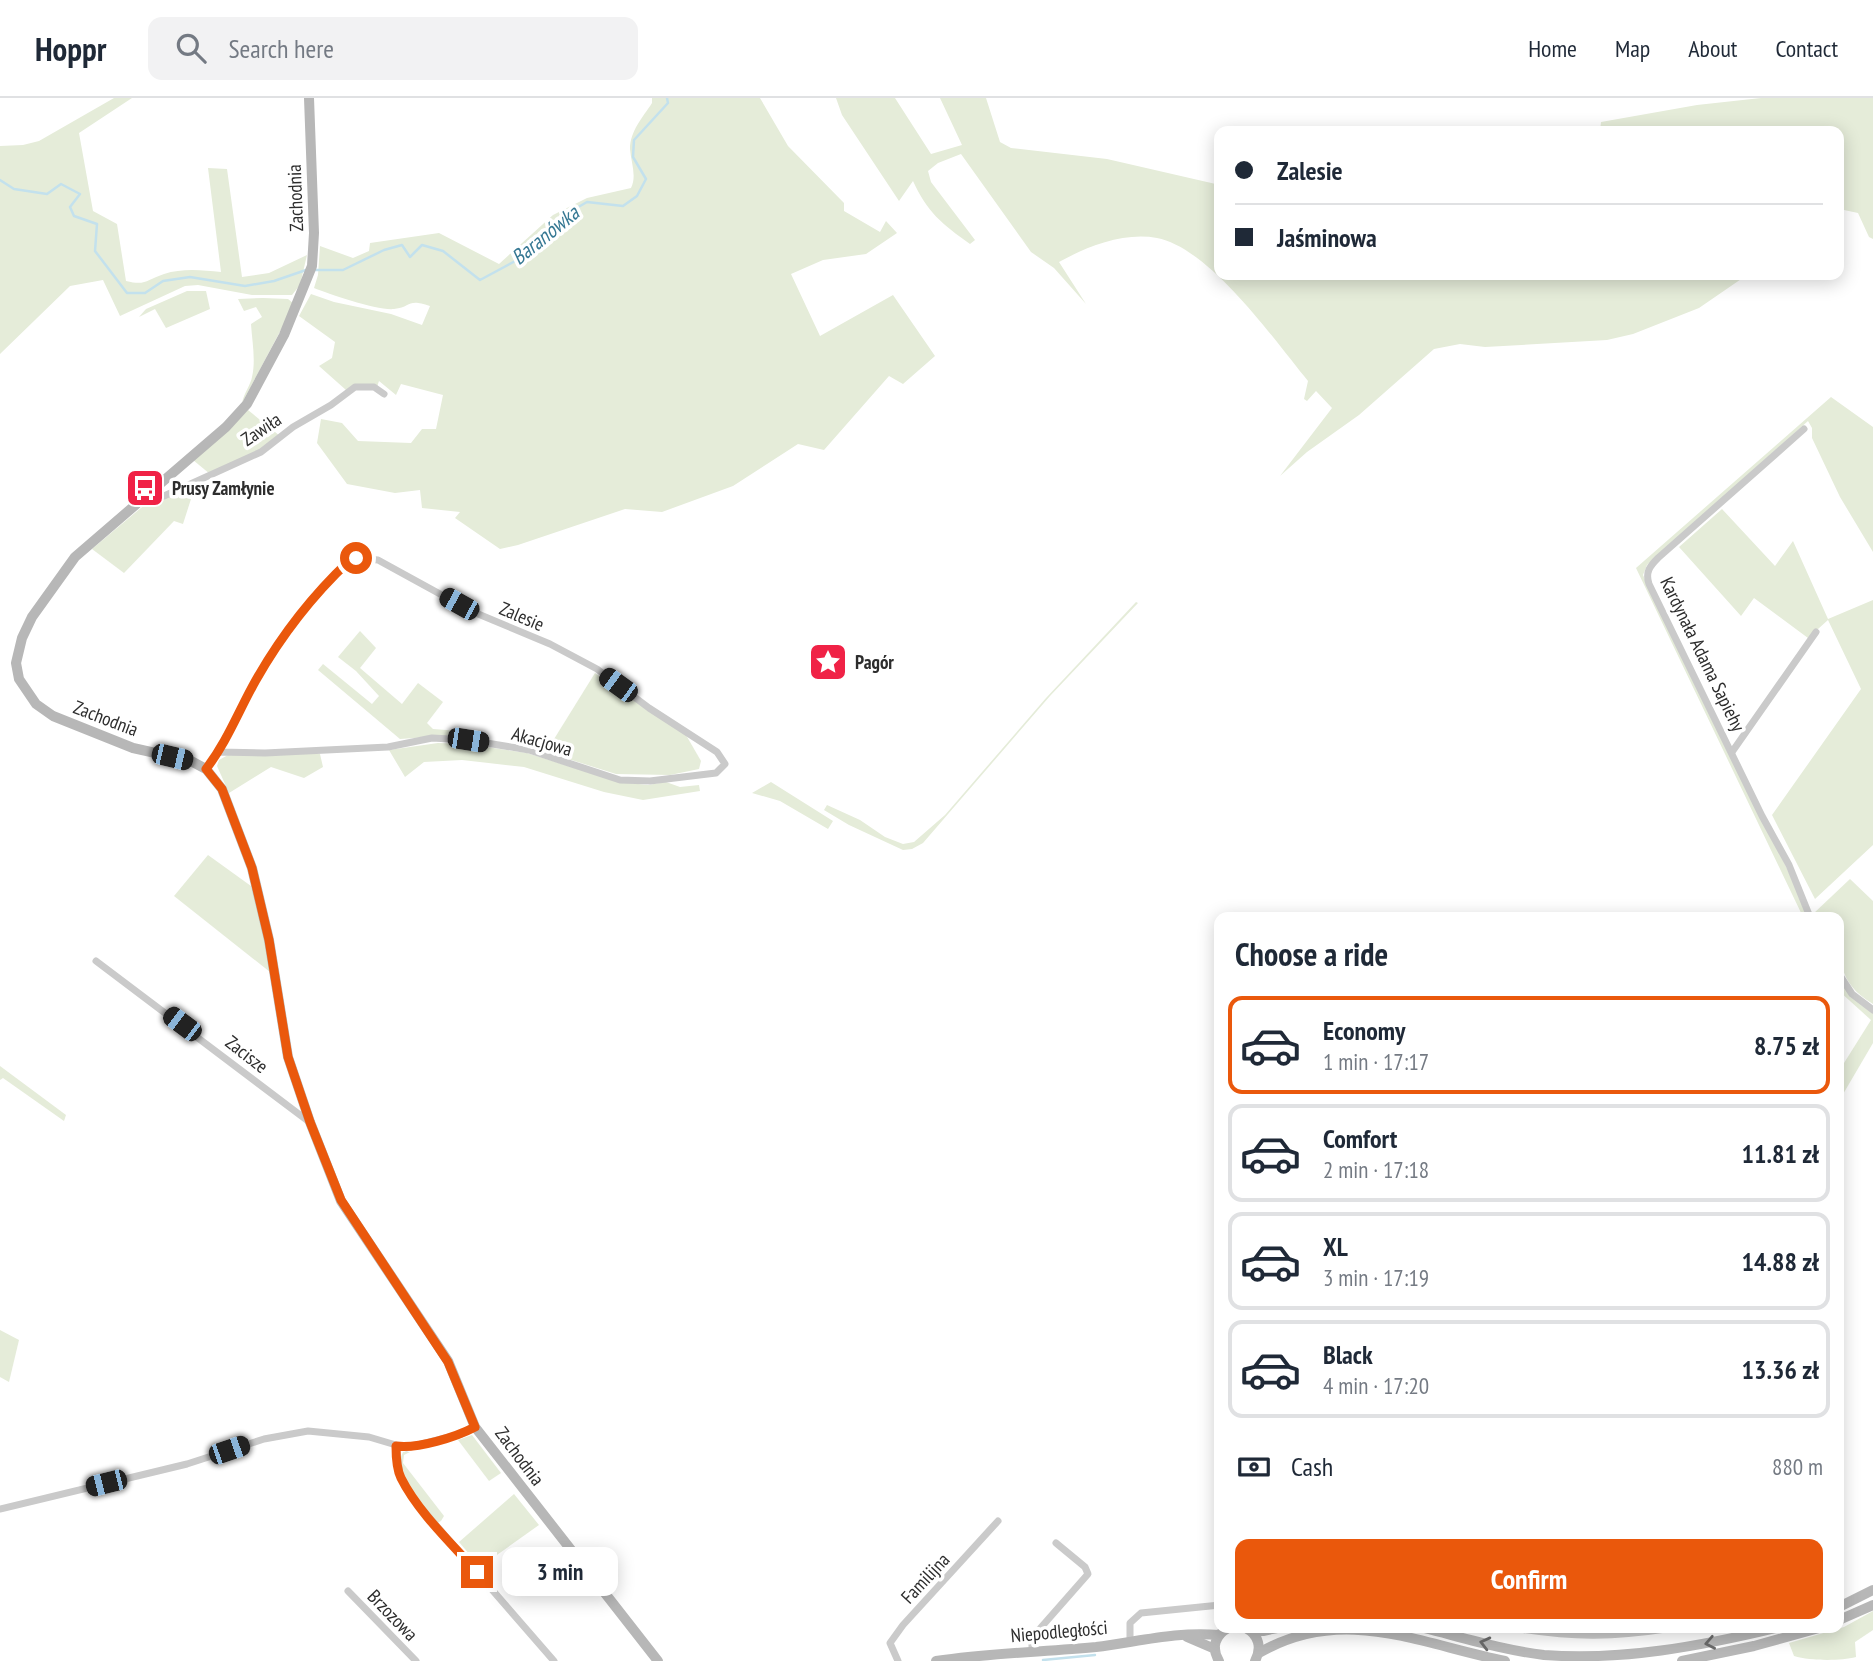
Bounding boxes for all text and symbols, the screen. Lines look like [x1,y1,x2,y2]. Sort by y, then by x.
search box [148,17,638,80]
text: Hoppr [35,27,106,70]
icon: search [172,29,210,67]
text: Search here [228,32,334,65]
text: Home [1528,33,1577,64]
text: Map [1615,33,1650,64]
text: About [1688,33,1737,64]
text: Contact [1775,33,1838,64]
text: Zalesie [1277,154,1343,187]
street label: Zachodnia [282,164,308,232]
water label: Baranówka [506,198,586,271]
text: Jaśminowa [1277,221,1377,254]
street label: Zawiła [236,407,286,451]
bus stop icon: Prusy Zamłynie [124,467,166,509]
place label: Prusy Zamłynie [172,476,275,500]
route start [340,542,372,574]
street label: Kardynała Adama Sapiehy [1655,573,1751,736]
car [436,585,483,623]
street label: Zalesie [496,596,548,636]
place icon: Pagór [807,641,849,683]
place label: Pagór [855,650,894,674]
car [595,664,642,706]
street label: Zachodnia [70,695,142,741]
street label: Akacjowa [509,721,575,761]
car [446,726,491,754]
car [150,742,195,772]
text: Choose a ride [1235,933,1388,975]
car [159,1003,206,1045]
icon: car [1239,1014,1302,1077]
text: Economy [1323,1014,1405,1047]
text: 8.75 zł [1754,1029,1819,1062]
street label: Zacisze [221,1030,273,1078]
text: 1 min · 17:17 [1323,1047,1429,1076]
icon: car [1239,1122,1302,1185]
text: Comfort [1323,1122,1397,1155]
text: 11.81 zł [1742,1137,1819,1170]
text: 2 min · 17:18 [1323,1155,1429,1184]
icon: car [1239,1230,1302,1293]
text: XL [1323,1230,1348,1263]
text: 14.88 zł [1742,1245,1819,1278]
text: 3 min · 17:19 [1323,1263,1429,1292]
icon: car [1239,1338,1302,1401]
text: Black [1323,1338,1373,1371]
text: 13.36 zł [1742,1353,1819,1386]
text: 4 min · 17:20 [1323,1371,1429,1400]
street label: Zachodnia [490,1422,550,1490]
car [206,1433,253,1467]
icon: cash [1235,1448,1273,1486]
text: Cash [1291,1450,1333,1483]
text: 880 m [1772,1452,1823,1481]
car [84,1468,129,1498]
button: Confirm [1235,1539,1823,1619]
callout: 3 min [502,1548,617,1596]
street label: Familijna [896,1548,954,1608]
route end [461,1556,493,1588]
text: 3 min [537,1557,583,1586]
street label: Brzozowa [363,1584,423,1646]
street label: Niepodległości [1010,1615,1108,1647]
one-way arrow [1704,1635,1716,1650]
one-way arrow [1479,1637,1491,1651]

